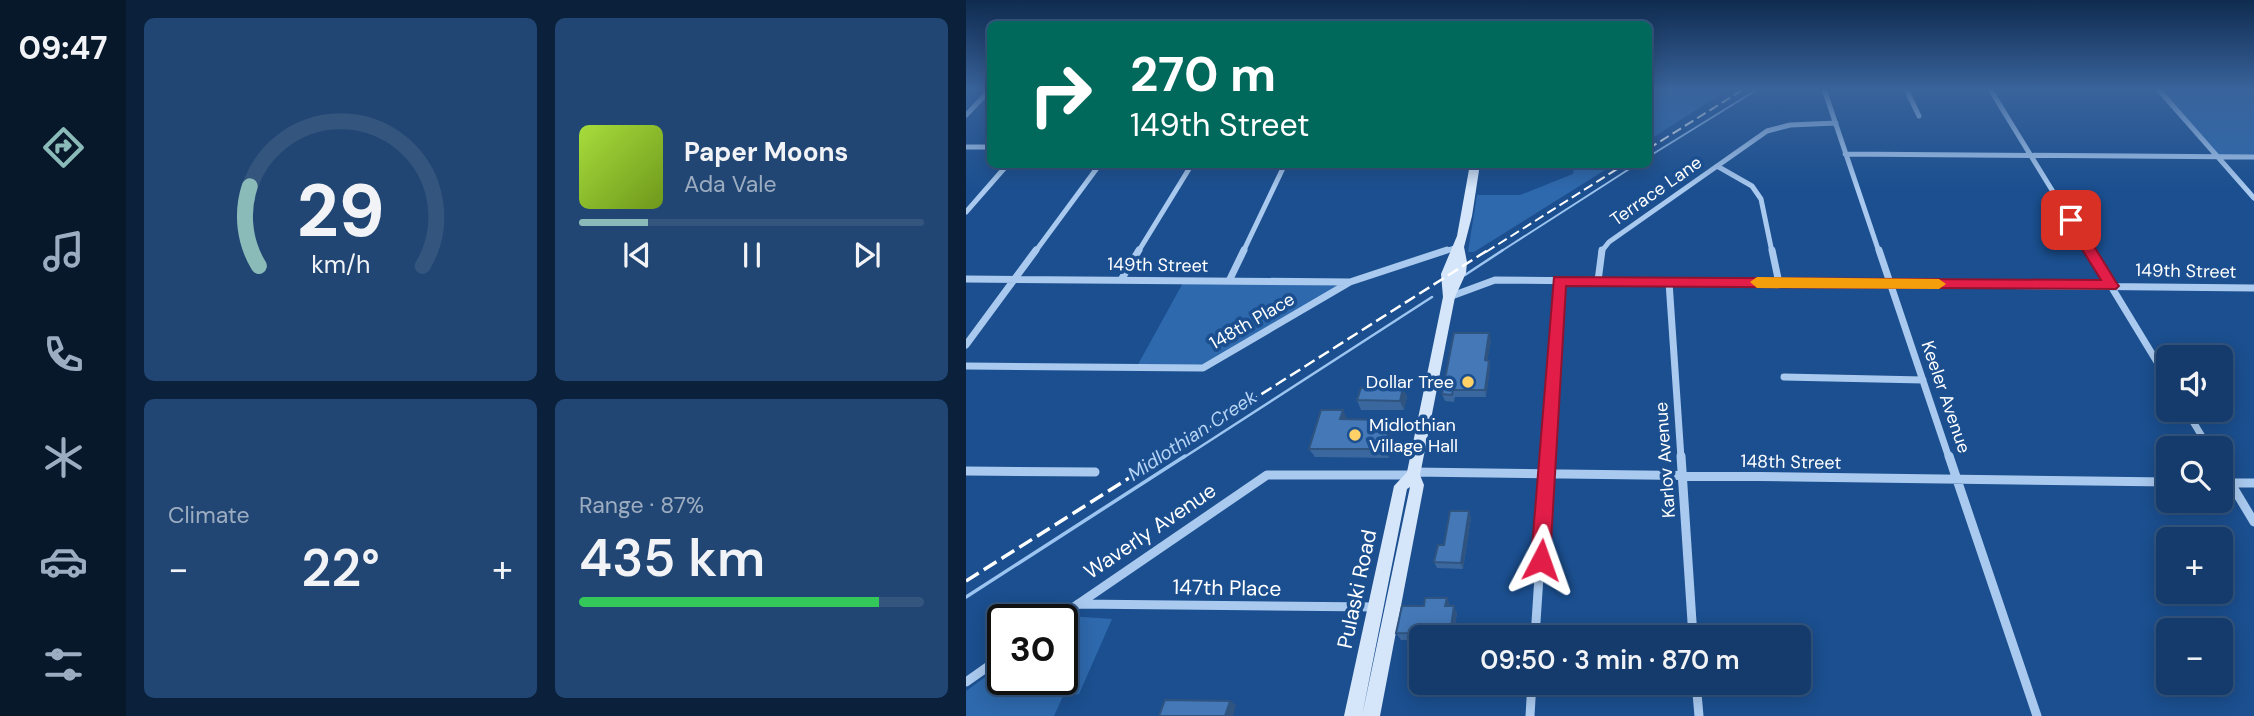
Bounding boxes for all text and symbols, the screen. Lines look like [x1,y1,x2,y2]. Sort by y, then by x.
text: 09:47 [19,27,107,69]
text: 270 m [1130,42,1276,106]
icon: right [1015,49,1106,140]
text: 149th Street [1130,104,1310,146]
icon: directions [39,123,88,172]
text: Paper Moons [684,135,848,169]
street label: Terrace Lane [1605,150,1707,232]
text: 29 [297,164,384,259]
text: Ada Vale [684,169,777,199]
pin [2041,190,2101,250]
icon: arrive [2052,201,2090,239]
icon: music [39,227,88,276]
icon: previous [618,236,656,274]
icon: pause [733,236,771,274]
icon: next [848,236,886,274]
text: km/h [311,248,370,281]
street label: 149th Street [1107,252,1209,278]
street label: 149th Street [2135,258,2237,284]
street label: 148th Place [1205,287,1299,355]
icon: phone [39,330,88,379]
street label: Keeler Avenue [1916,338,1976,456]
map controls [2156,345,2233,695]
button: sound [2156,345,2233,422]
place label: Dollar Tree [1366,370,1454,394]
marker: Dollar Tree [1460,374,1476,390]
water label: Midlothian Creek [1123,384,1262,487]
street label: Karlov Avenue [1649,401,1681,519]
place label: Midlothian Village Hall [1369,413,1458,458]
marker: Midlothian Village Hall [1347,427,1363,443]
icon: climate [39,433,88,482]
button: search [2156,436,2233,513]
street label: 148th Street [1740,449,1842,475]
street label: Waverly Avenue [1078,476,1222,586]
text: Range · 87% [579,490,704,520]
text: Climate [168,500,250,530]
position arrow [1504,523,1578,597]
text: 435 km [579,524,765,592]
street label: Pulaski Road [1331,527,1383,651]
button: + [2156,527,2233,604]
text: 22° [301,534,380,602]
icon: car [39,537,88,586]
text: − [168,544,189,594]
text: + [492,544,513,594]
street label: 147th Place [1172,573,1282,603]
speed limit sign: 30 [987,604,1078,695]
button: − [2156,618,2233,695]
icon: filters [39,640,88,689]
text: 09:50 · 3 min · 870 m [1480,643,1740,677]

